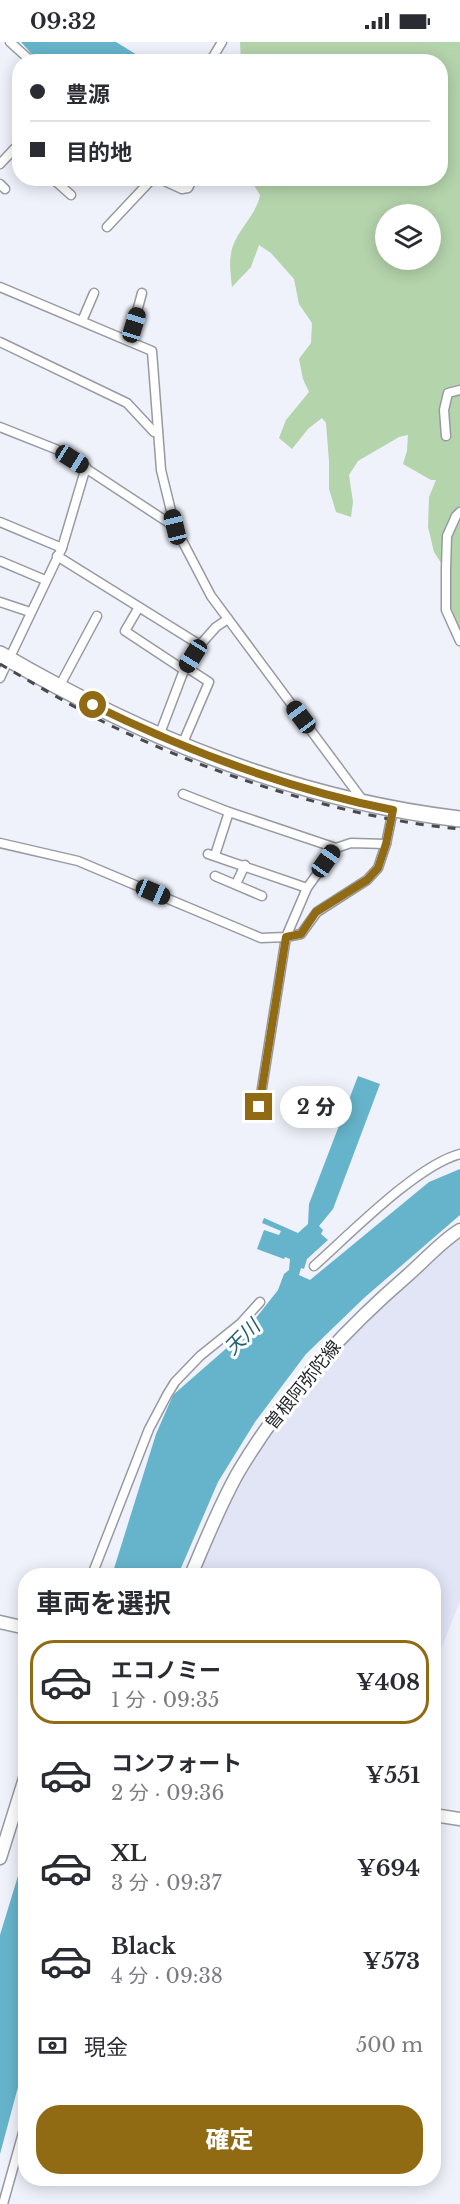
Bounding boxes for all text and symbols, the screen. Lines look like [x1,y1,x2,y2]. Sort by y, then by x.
text: 09:32 [30,8,96,35]
text: 豊源 [66,81,110,108]
text: 目的地 [66,139,132,166]
map controls [375,204,441,270]
button: layers [375,204,441,270]
car [120,305,148,345]
car [52,442,92,476]
car [162,507,188,547]
car [176,636,210,676]
route start [79,691,106,718]
car [283,697,319,737]
car [308,841,344,881]
car [133,877,173,907]
callout: 2 分 [280,1086,352,1128]
route end [245,1093,272,1120]
text: 2 分 [297,1095,335,1119]
water label: 天川 [219,1313,266,1360]
street label: 曽根阿弥陀線 [260,1336,346,1434]
text: 車両を選択 [36,1587,171,1620]
icon: car [39,1655,93,1709]
text: エコノミー [111,1657,221,1684]
text: ¥408 [356,1669,420,1696]
text: 1 分 · 09:35 [111,1688,219,1712]
icon: car [39,1748,93,1802]
text: コンフォート [111,1750,242,1777]
text: ¥551 [366,1762,420,1789]
text: 2 分 · 09:36 [111,1781,224,1805]
text: XL [111,1840,146,1867]
icon: car [39,1841,93,1895]
text: ¥694 [357,1855,420,1882]
text: 3 分 · 09:37 [111,1871,221,1895]
text: Black [111,1933,176,1960]
icon: car [39,1934,93,1988]
text: ¥573 [363,1948,420,1975]
text: 4 分 · 09:38 [111,1964,223,1988]
icon: cash [36,2029,69,2062]
text: 500 m [356,2033,423,2057]
text: 現金 [84,2034,128,2061]
button: 確定 [36,2105,423,2174]

